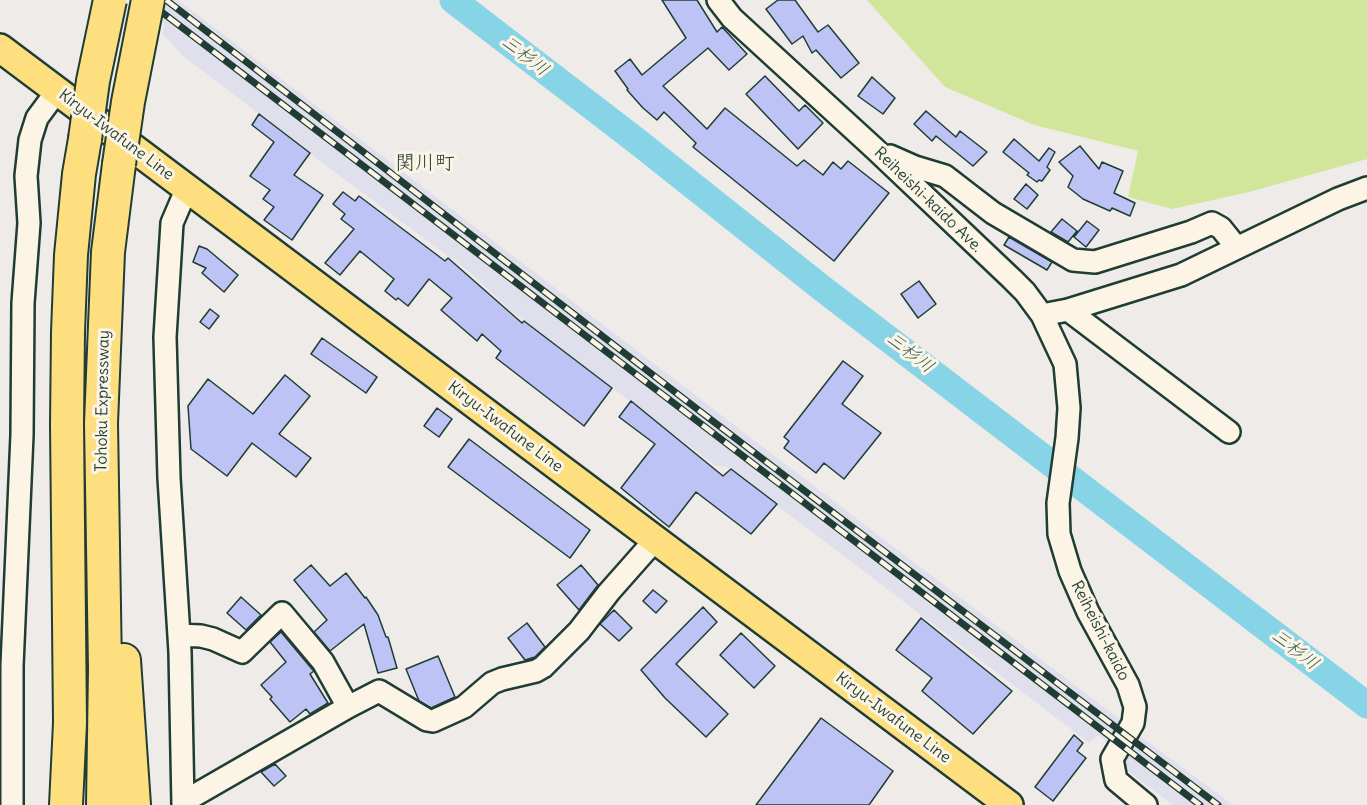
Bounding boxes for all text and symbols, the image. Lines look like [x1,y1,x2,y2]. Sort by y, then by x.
water label: 三杉川 [497,31,553,81]
street label: Kiryu-Iwafune Line [55,85,177,185]
street label: Reiheishi-kaido Ave. [870,143,986,257]
district label: 関川町 [395,151,455,175]
water label: 三杉川 [882,328,938,378]
street label: Tohoku Expressway [92,330,114,472]
street label: Kiryu-Iwafune Line [444,377,566,477]
street label: Reiheishi-kaido [1067,578,1133,684]
water label: 三杉川 [1267,625,1323,675]
street label: Kiryu-Iwafune Line [832,668,954,768]

